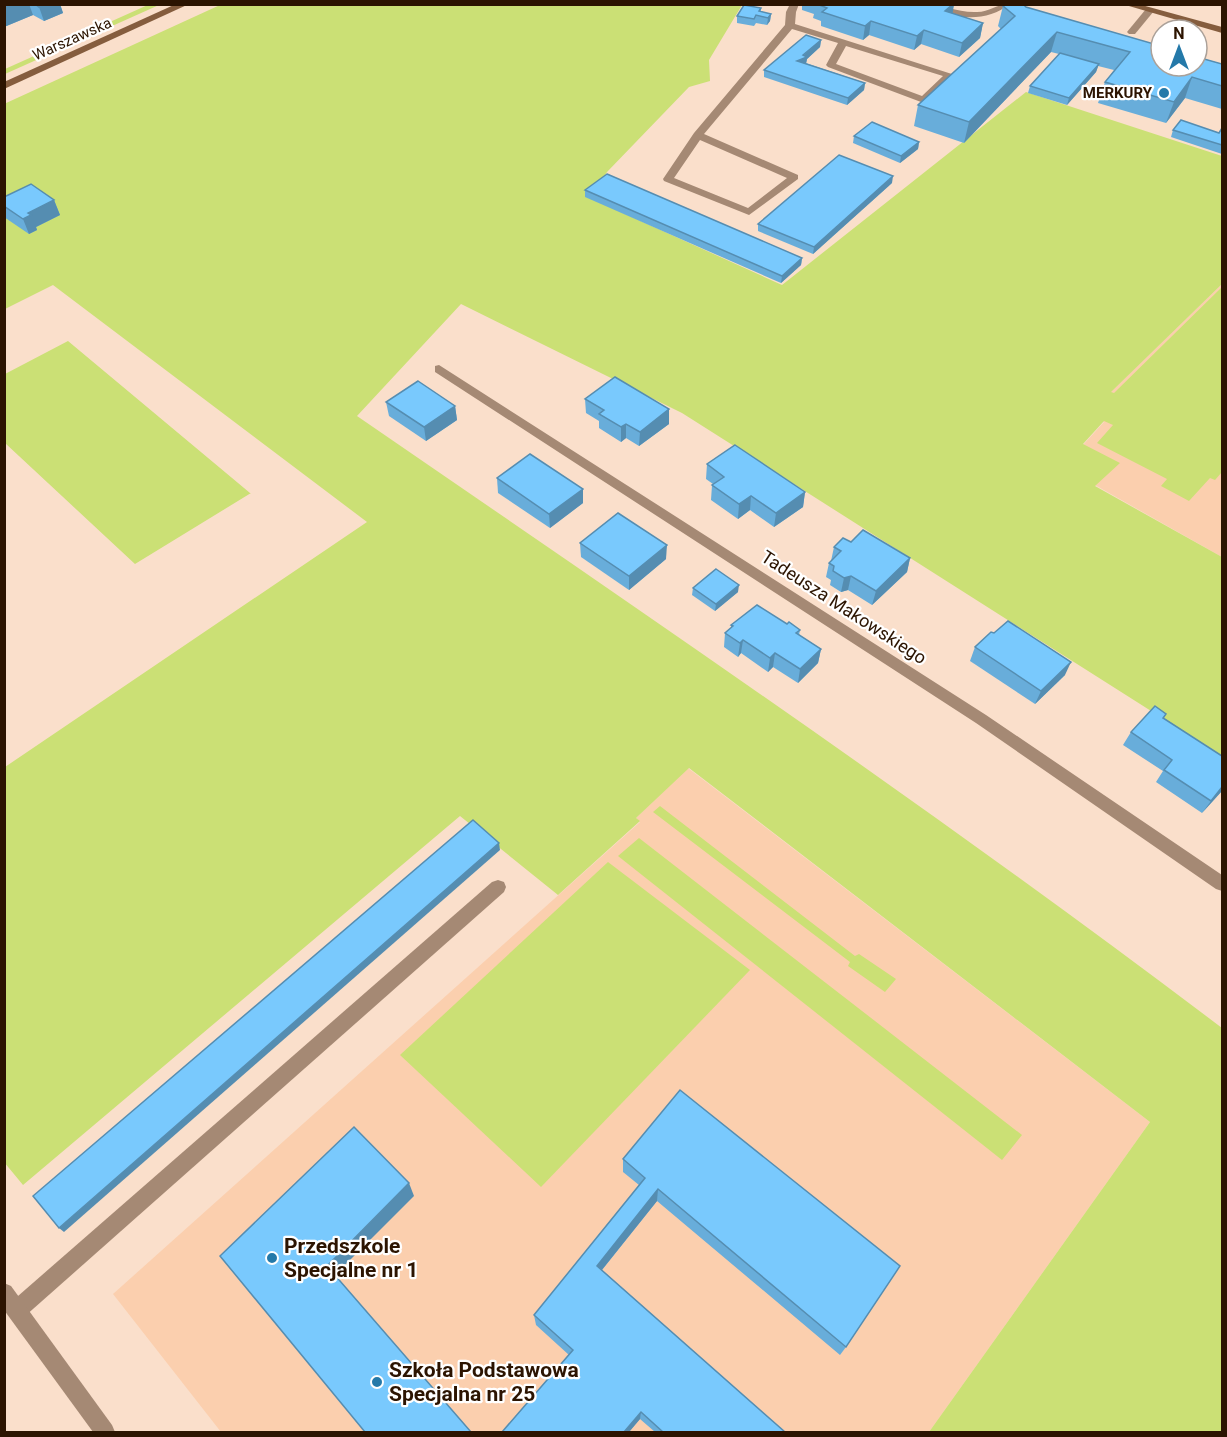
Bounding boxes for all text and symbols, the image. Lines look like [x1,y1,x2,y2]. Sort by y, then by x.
street label: Warszawska [30,14,114,64]
north arrow [1149,18,1209,78]
text: N [1173,24,1185,43]
place label: MERKURY [1083,84,1153,102]
marker: MERKURY [1157,86,1171,100]
street label: Tadeusza Makowskiego [757,546,931,668]
place label: Przedszkole Specjalne nr 1 [284,1234,418,1282]
marker: Przedszkole Specjalne nr 1 [265,1251,279,1265]
place label: Szkoła Podstawowa Specjalna nr 25 [389,1358,579,1406]
marker: Szkoła Podstawowa Specjalna nr 25 [370,1375,384,1389]

